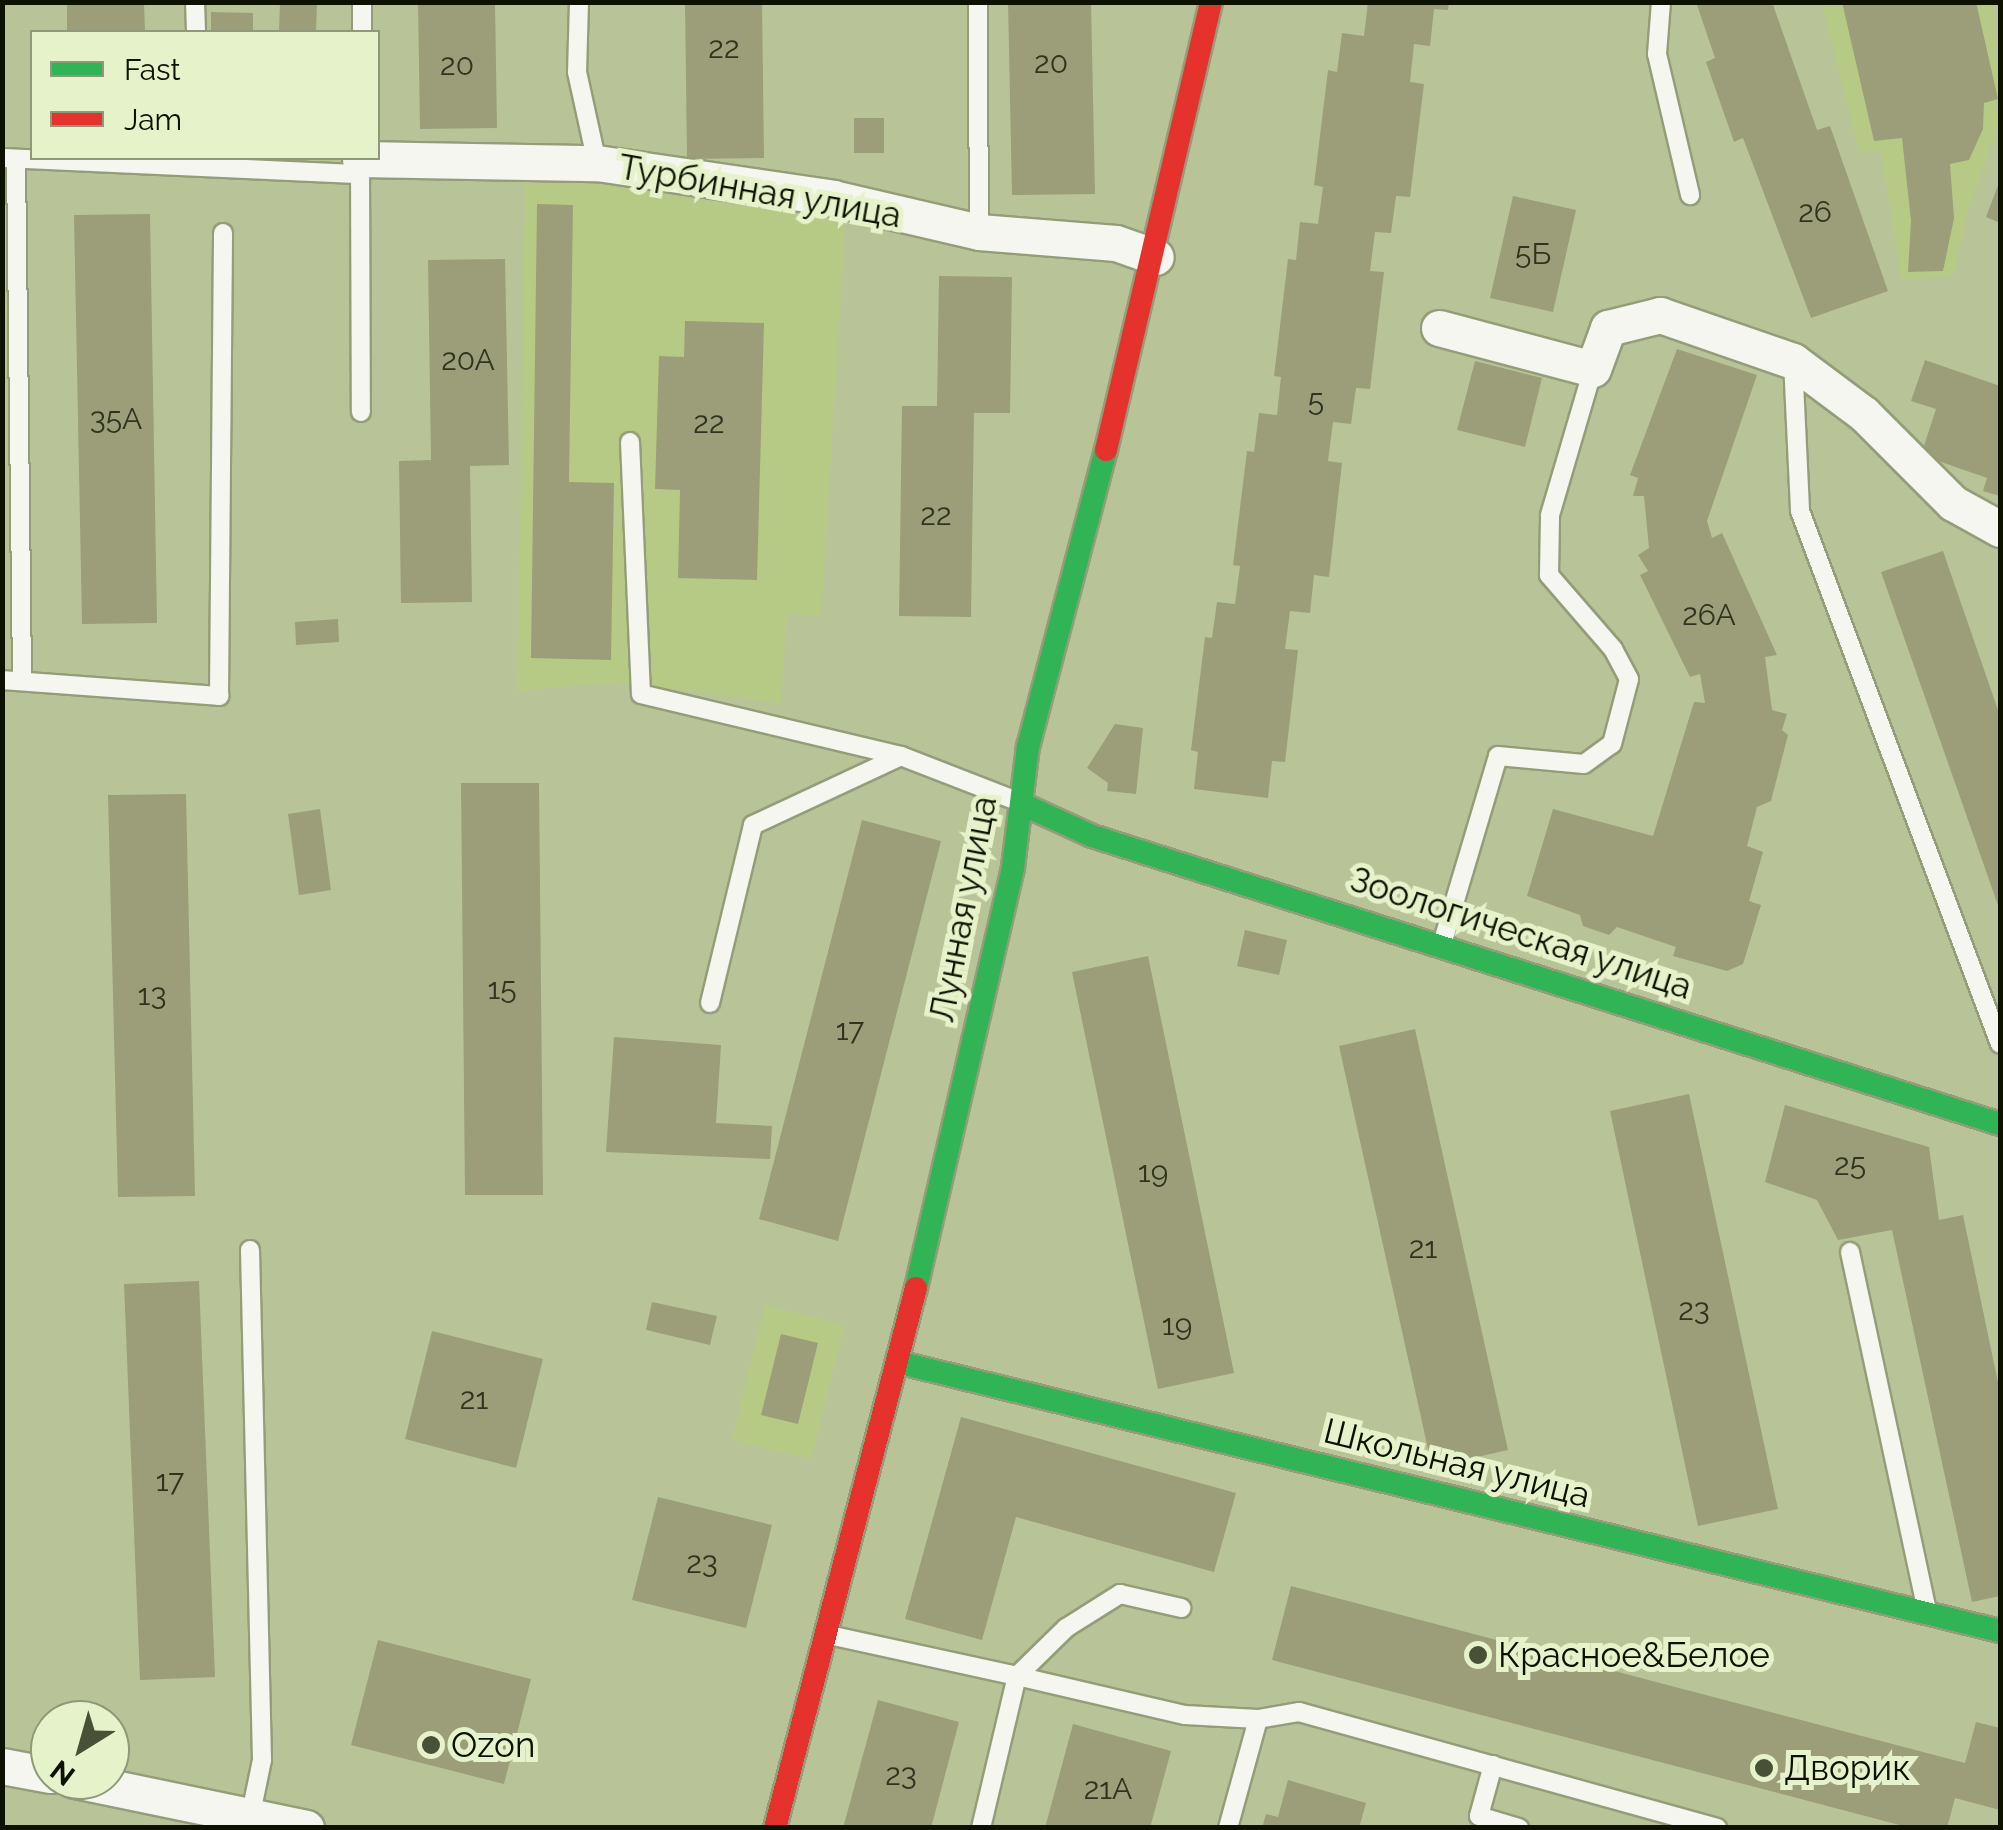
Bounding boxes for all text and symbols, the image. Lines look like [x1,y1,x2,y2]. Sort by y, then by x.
legend [30,30,380,160]
house number: 22 [708,30,740,66]
house number: 20 [1034,45,1068,81]
house number: 20 [440,47,474,83]
text: Fast [124,52,181,87]
text: Jam [124,102,182,137]
street label: Турбинная улица [615,145,905,237]
house number: 26 [1798,194,1832,230]
house number: 5Б [1515,236,1551,272]
house number: 20А [441,342,495,378]
house number: 5 [1308,383,1324,419]
house number: 35А [90,401,142,437]
house number: 22 [693,405,725,441]
house number: 22 [920,497,952,533]
house number: 26А [1682,597,1736,633]
street label: Лунная улица [920,792,1006,1026]
street label: Зоологическая улица [1344,858,1698,1008]
house number: 15 [487,971,517,1007]
house number: 13 [138,977,166,1013]
house number: 17 [836,1012,864,1048]
house number: 25 [1834,1147,1866,1183]
house number: 19 [1138,1154,1168,1190]
house number: 21 [1409,1230,1437,1266]
house number: 23 [1678,1292,1710,1328]
house number: 19 [1162,1307,1192,1343]
house number: 21 [460,1381,488,1417]
street label: Школьная улица [1319,1409,1595,1517]
house number: 17 [156,1463,184,1499]
house number: 23 [686,1545,718,1581]
place label: Красное&Белое [1498,1634,1770,1676]
marker: Красное&Белое [1467,1644,1489,1666]
north arrow [30,1700,130,1800]
place label: Ozon [451,1724,535,1766]
marker: Ozon [420,1734,442,1756]
place label: Дворик [1784,1747,1910,1789]
text: N [44,1753,81,1792]
house number: 23 [885,1757,917,1793]
marker: Дворик [1753,1757,1775,1779]
house number: 21А [1084,1771,1132,1807]

